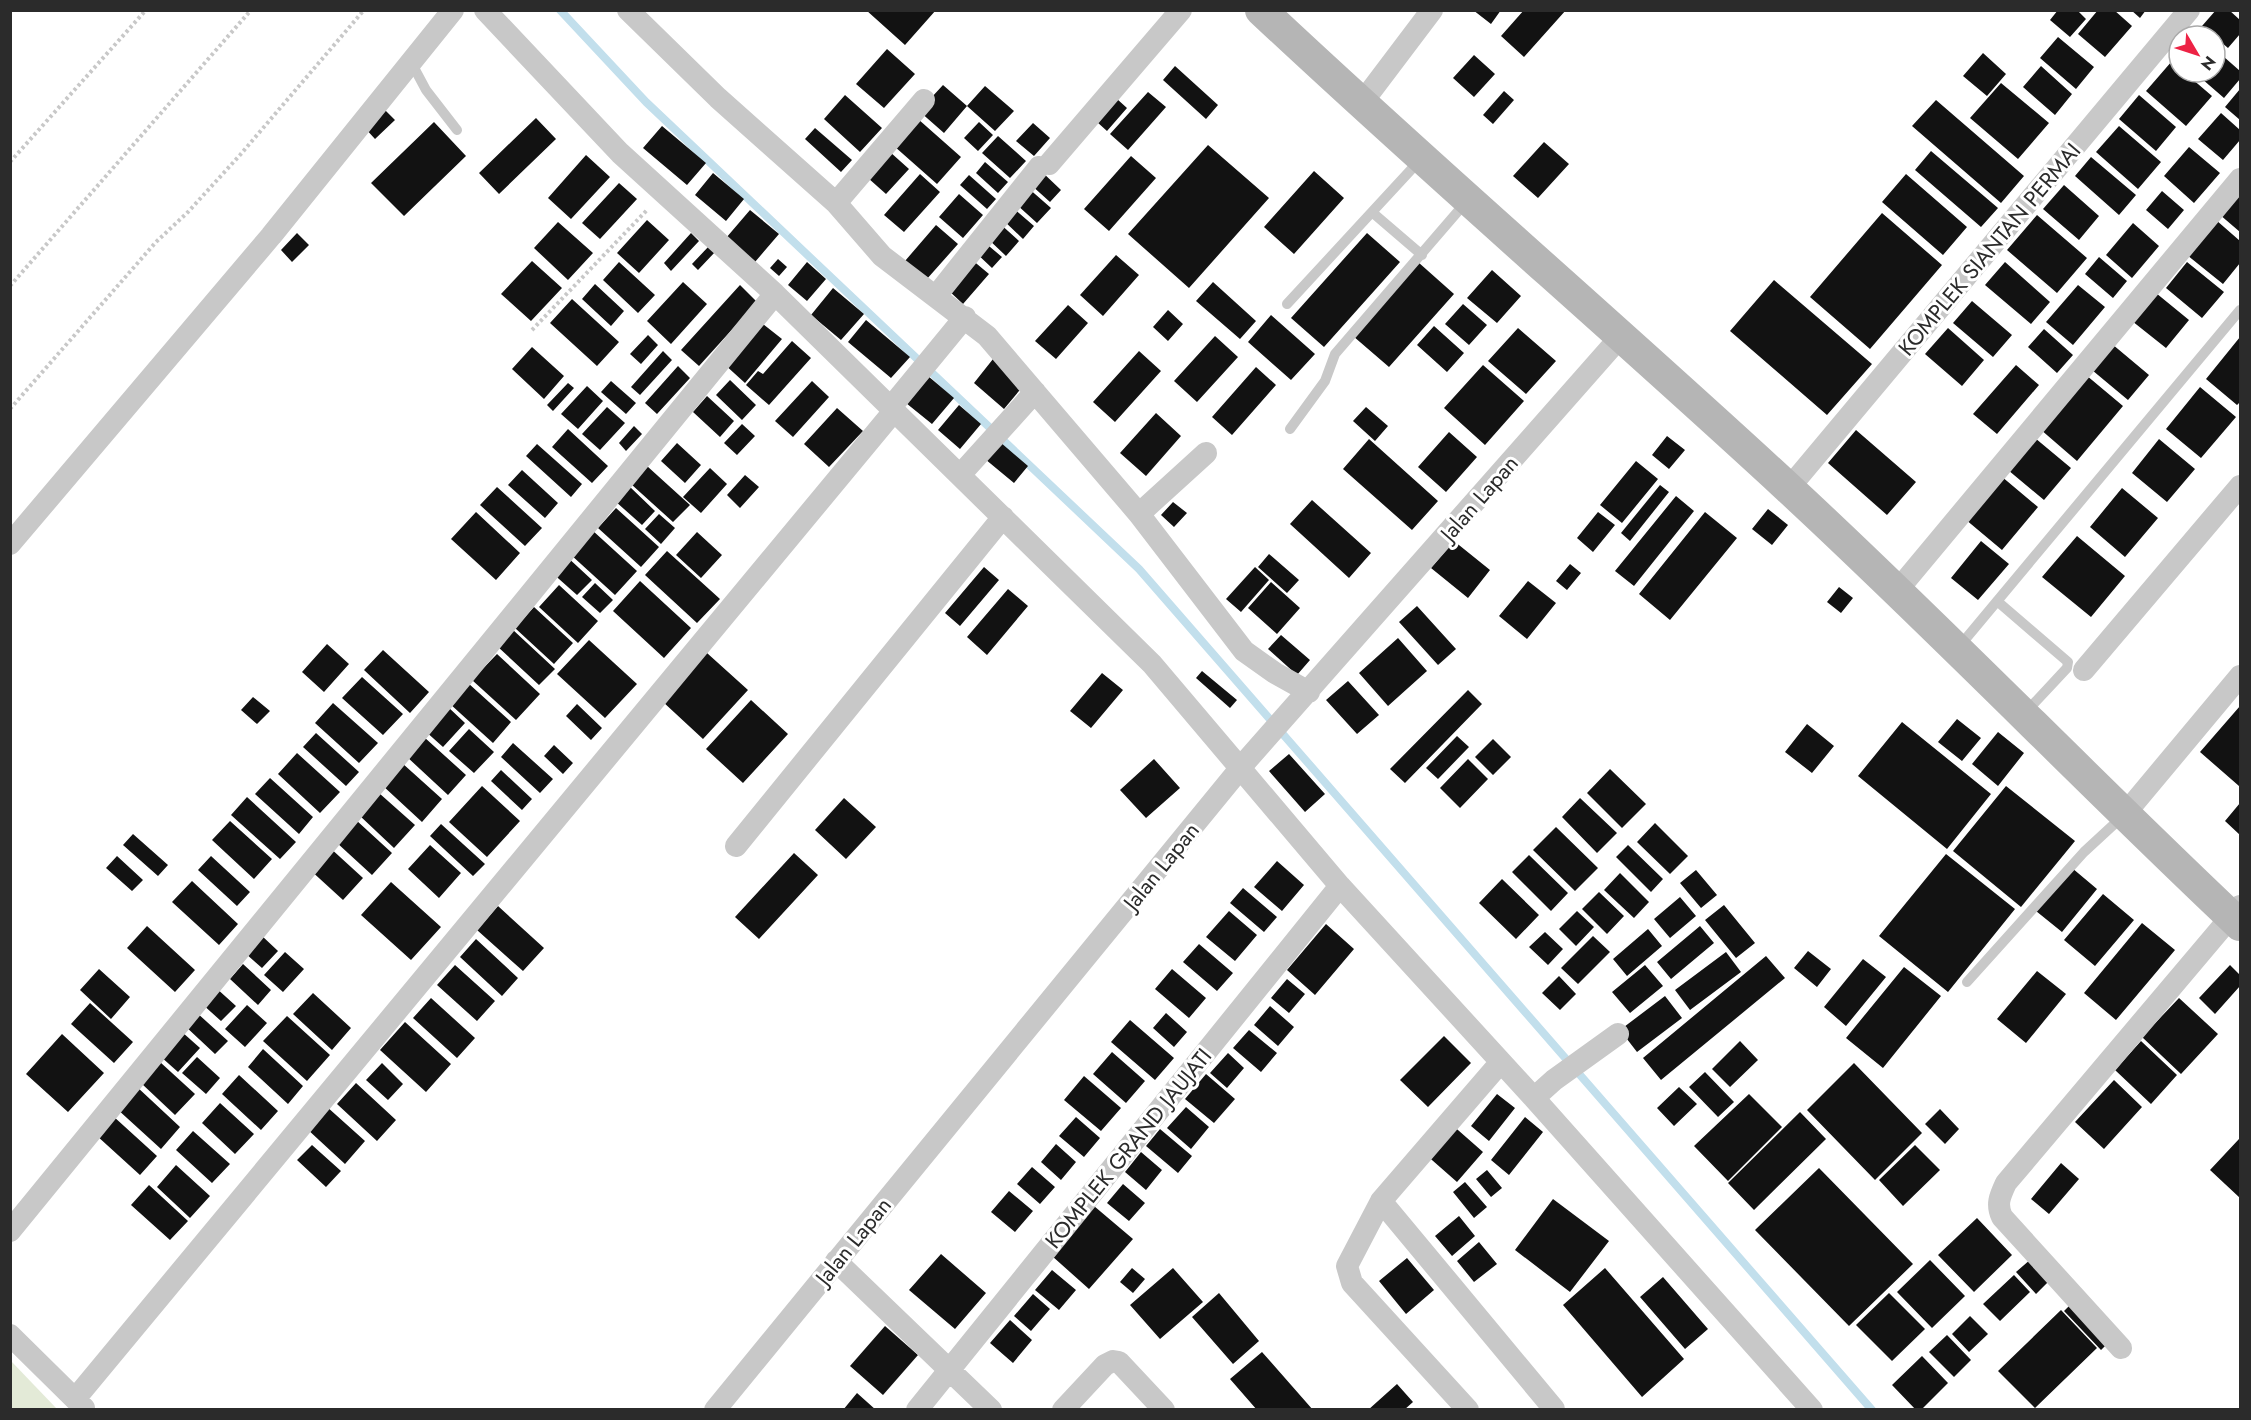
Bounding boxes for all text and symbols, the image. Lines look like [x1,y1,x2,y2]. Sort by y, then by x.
north arrow [2167,24,2227,84]
text: N [2195,51,2221,75]
street label: KOMPLEK SIANTAN PERMAI [1890,136,2088,362]
street label: Jalan Lapan [1431,448,1525,550]
street label: Jalan Lapan [1114,815,1206,919]
street label: KOMPLEK GRAND JAUJATI [1037,1041,1219,1255]
street label: Jalan Lapan [806,1190,898,1294]

